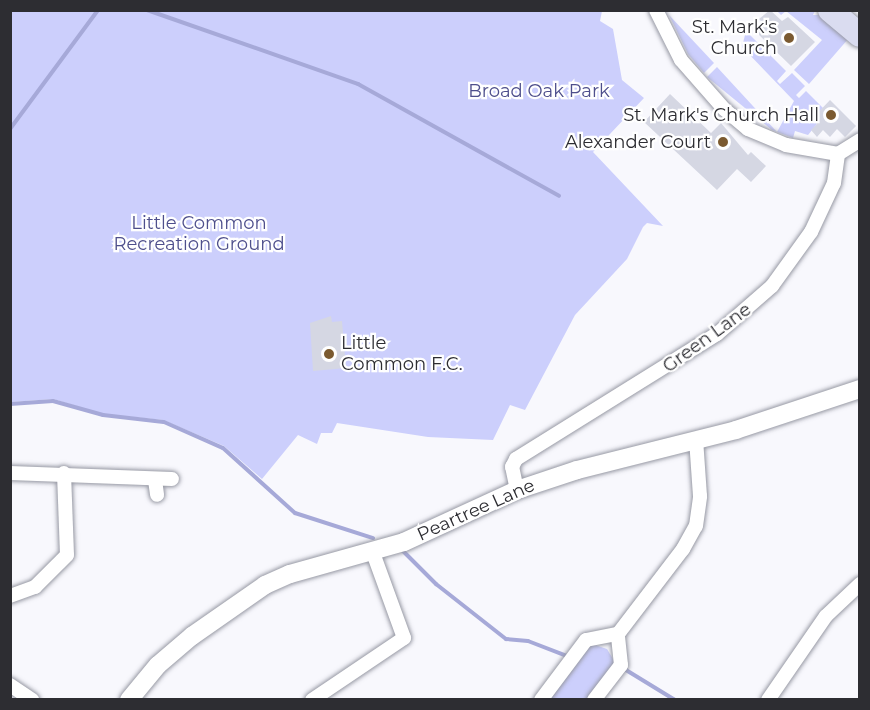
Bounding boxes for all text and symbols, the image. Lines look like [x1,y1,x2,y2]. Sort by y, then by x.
place label: St. Mark's Church [692,17,777,60]
marker: St. Mark's Church [782,31,796,45]
park label: Broad Oak Park [468,80,610,102]
place label: St. Mark's Church Hall [623,104,819,126]
marker: St. Mark's Church Hall [824,108,838,122]
place label: Alexander Court [565,131,711,153]
marker: Alexander Court [716,135,730,149]
park label: Little Common Recreation Ground [113,213,285,256]
street label: Green Lane [659,299,755,377]
place label: Little Common F.C. [341,333,463,376]
marker: Little Common F.C. [322,347,336,361]
street label: Peartree Lane [414,474,538,546]

